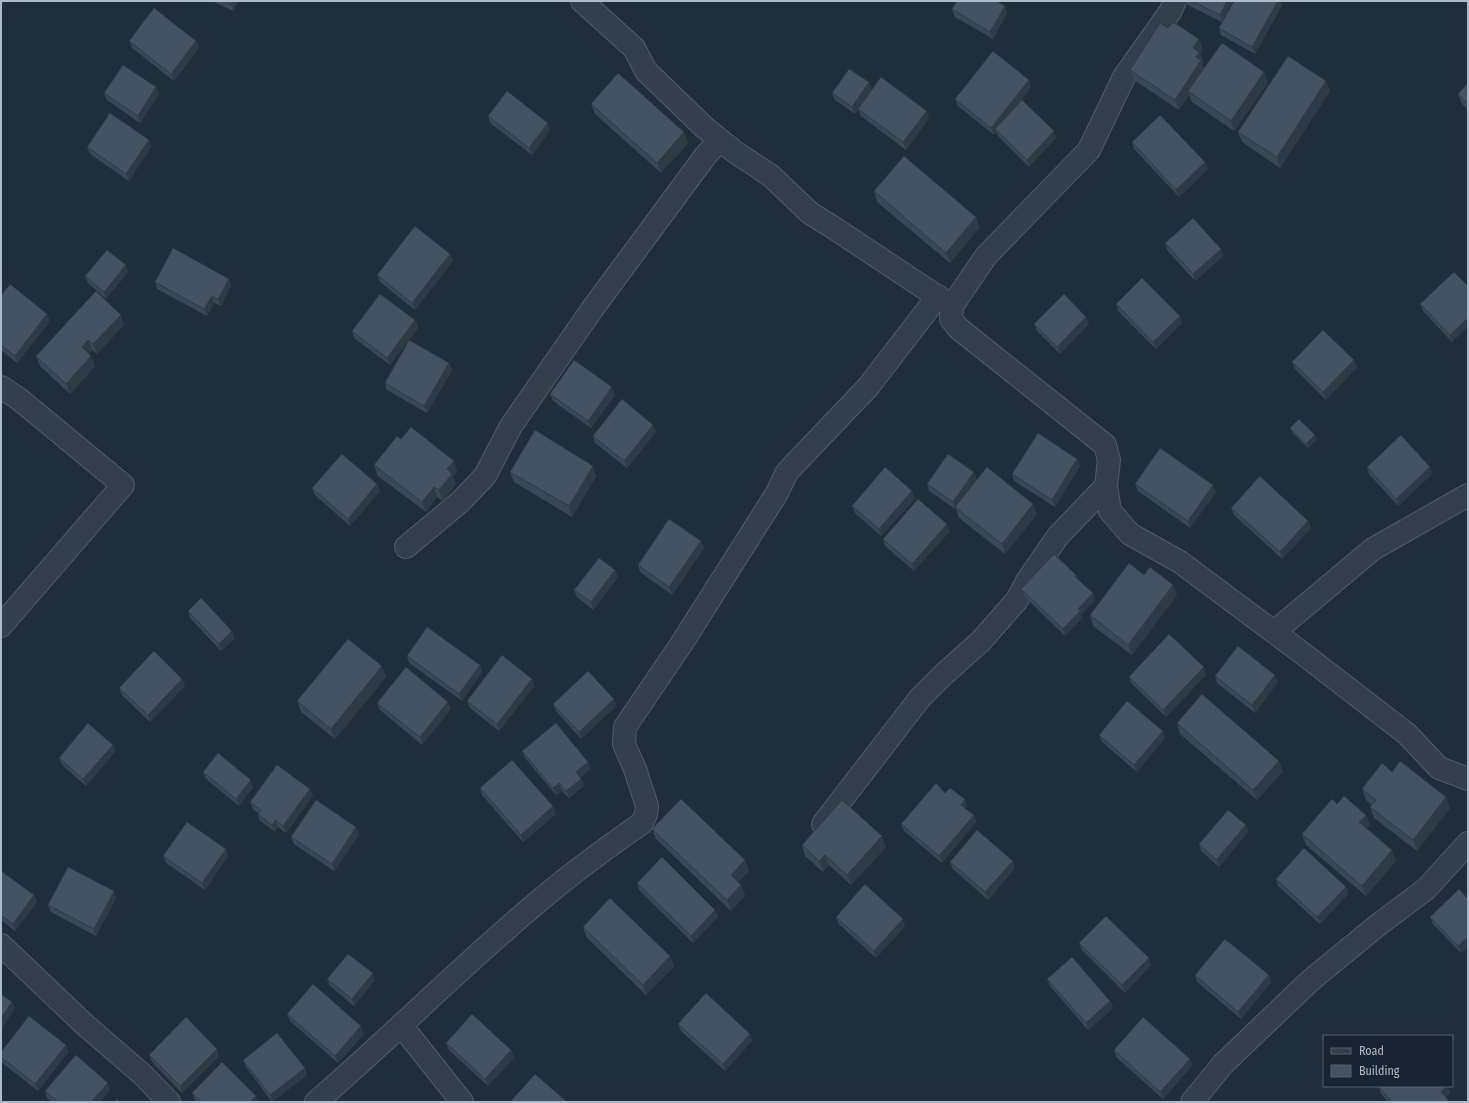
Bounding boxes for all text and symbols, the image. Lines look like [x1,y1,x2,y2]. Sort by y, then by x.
legend [1323,1035,1453,1087]
text: Road [1359,1044,1384,1058]
text: Building [1359,1064,1400,1078]

